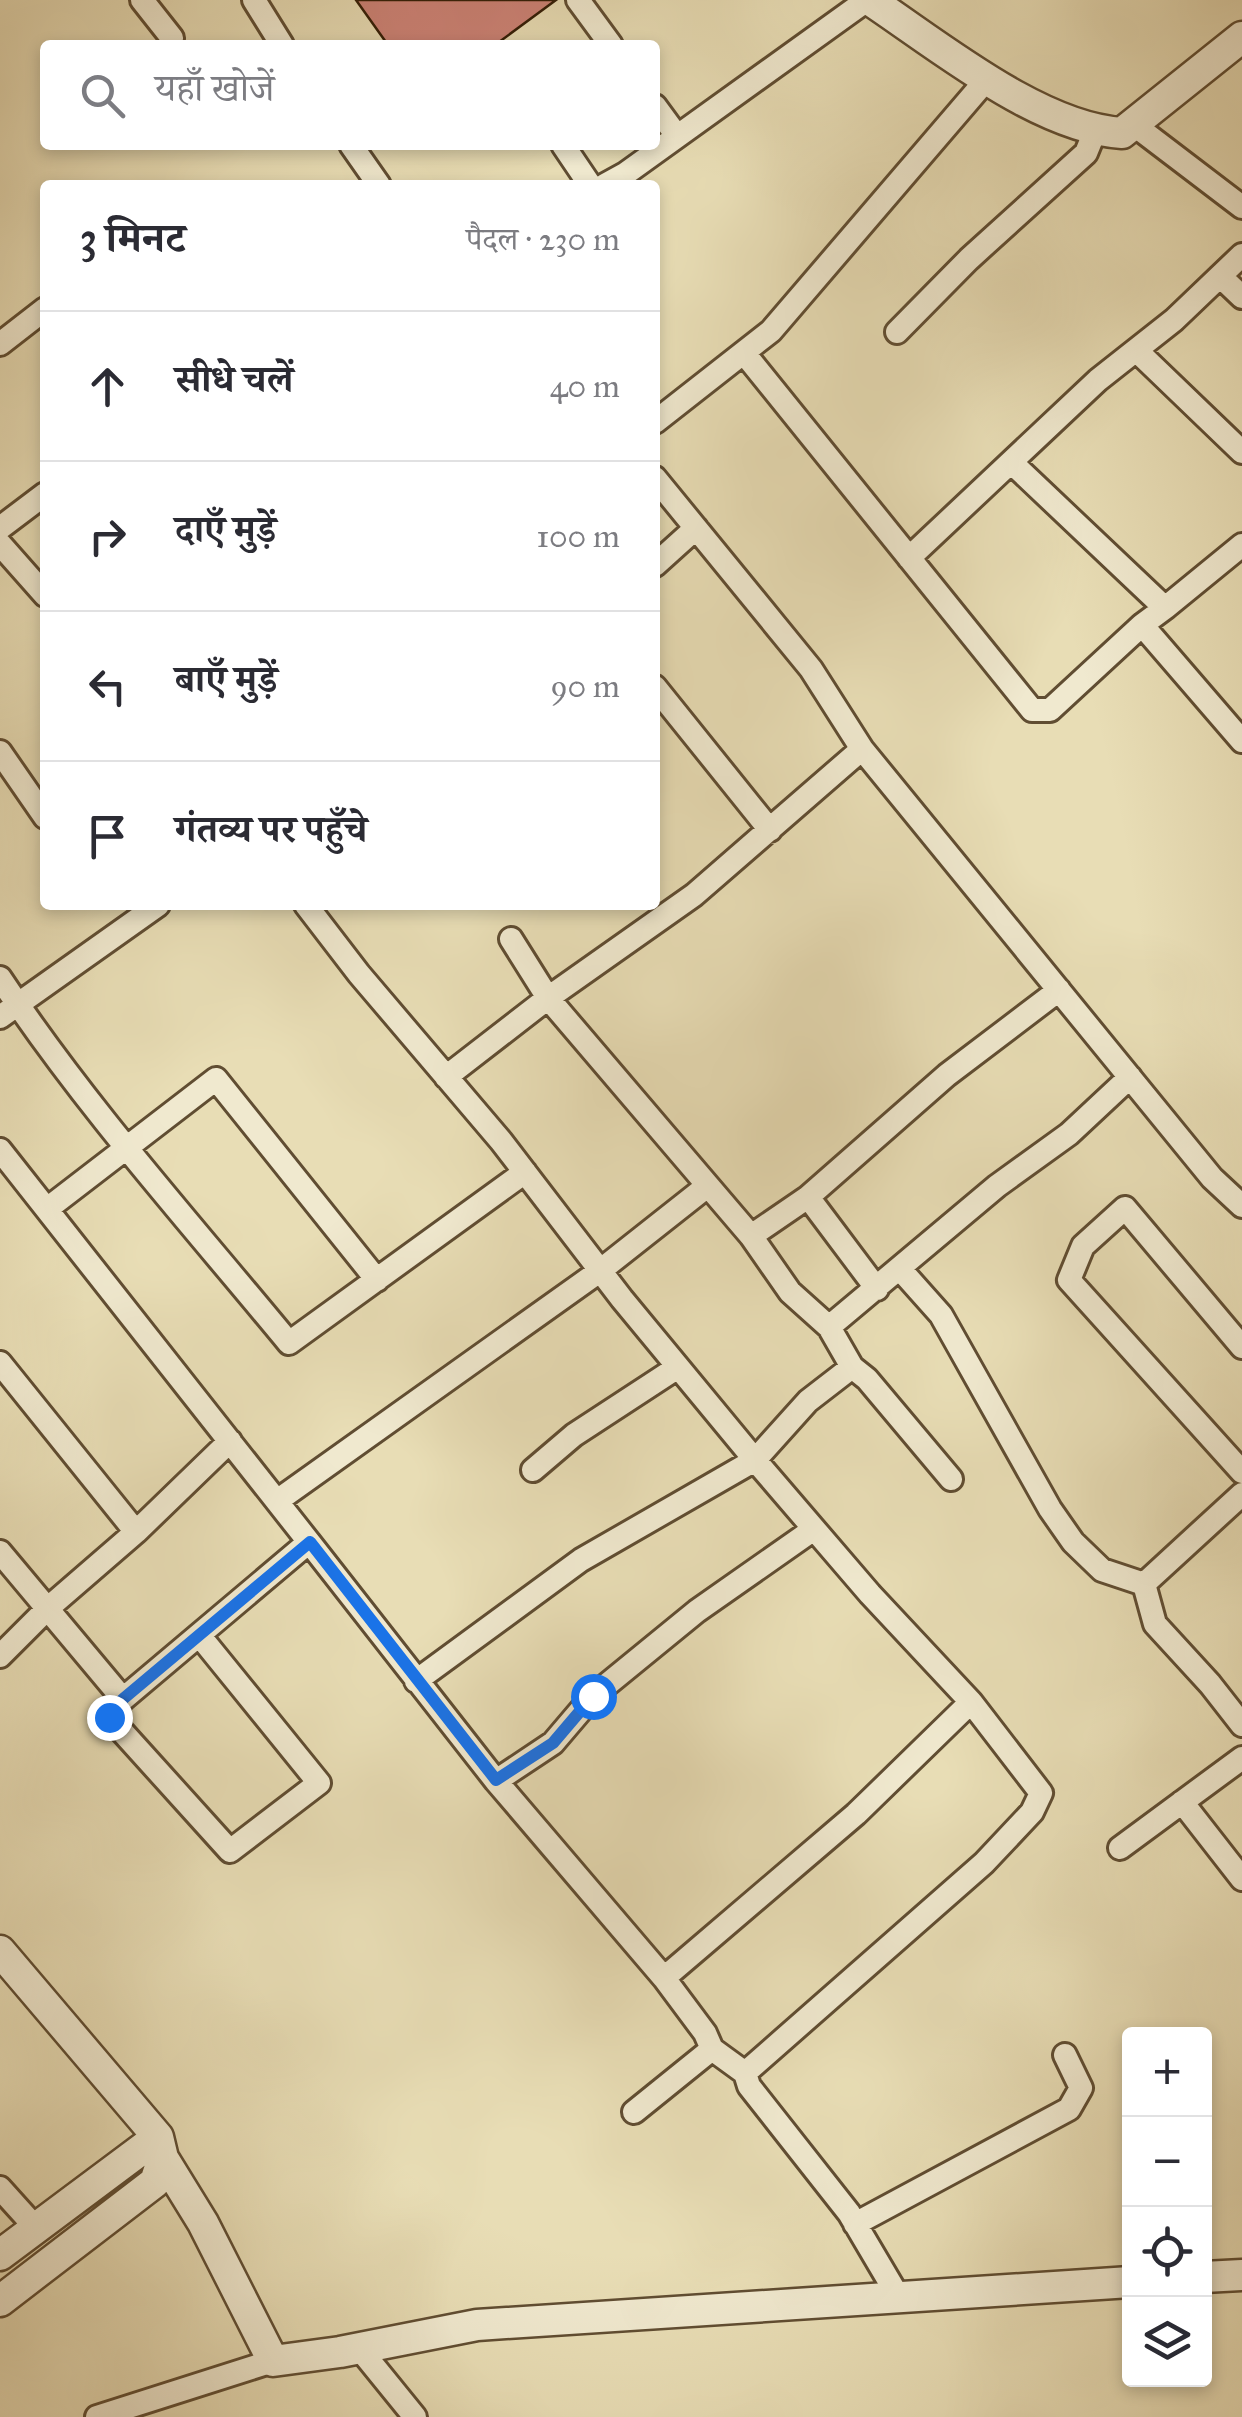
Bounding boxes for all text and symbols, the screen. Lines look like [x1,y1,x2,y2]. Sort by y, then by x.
search box [40,40,660,150]
text: यहाँ खोजें [155,65,274,111]
icon: search [75,68,130,123]
text: 3 मिनट [80,212,185,264]
text: पैदल · 230 m [466,220,620,259]
text: सीधे चलें [175,356,293,402]
icon: ahead [80,359,135,414]
text: 40 m [550,367,620,406]
text: दाएँ मुड़ें [175,506,276,552]
icon: right [80,509,135,564]
text: 100 m [536,517,620,556]
text: बाएँ मुड़ें [175,656,277,702]
icon: left [80,659,135,714]
text: 90 m [550,667,620,706]
text: गंतव्य पर पहुँचे [175,806,367,852]
icon: arrive [80,809,135,864]
route start [571,1674,617,1720]
route end [87,1695,133,1741]
map controls [1122,2027,1212,2387]
button: + [1122,2027,1212,2117]
button: − [1122,2117,1212,2207]
button: locate [1122,2207,1212,2297]
button: layers [1122,2297,1212,2387]

